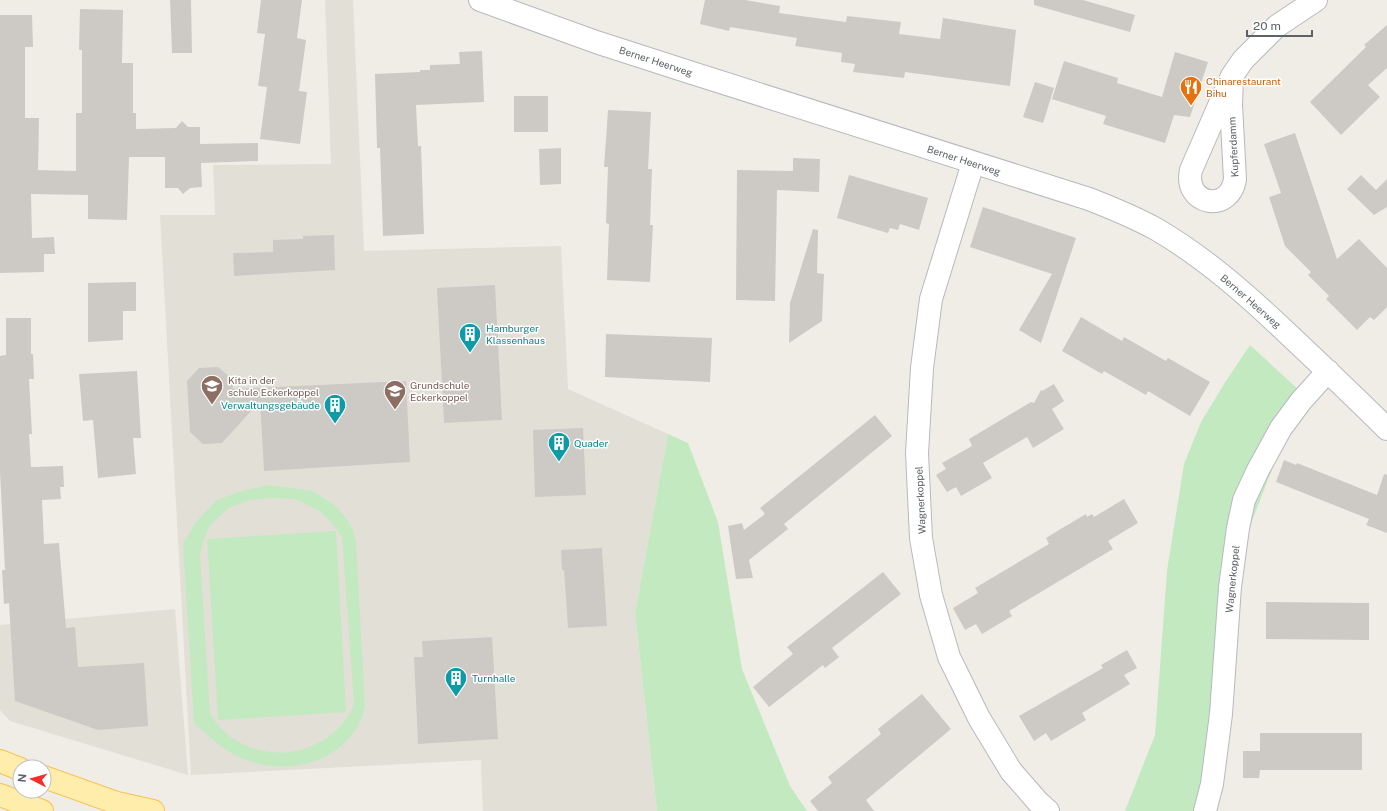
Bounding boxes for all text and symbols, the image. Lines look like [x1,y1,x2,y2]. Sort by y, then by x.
scale bar [1247,12,1312,38]
text: 20 m [1253,19,1281,33]
street label: Berner Heerweg [618,43,694,79]
restaurant icon: Chinarestaurant Bihu [1178,74,1204,107]
place label: Chinarestaurant Bihu [1206,75,1281,99]
street label: Kupferdamm [1225,117,1241,177]
street label: Berner Heerweg [926,142,1002,178]
street label: Berner Heerweg [1218,271,1284,331]
building icon: Hamburger Klassenhaus [457,321,483,354]
place label: Hamburger Klassenhaus [486,322,545,346]
school or university icon: Kita in der schule Eckerkoppel [199,373,225,406]
place label: Kita in der schule Eckerkoppel [228,374,319,398]
school or university icon: Grundschule Eckerkoppel [382,378,408,411]
place label: Grundschule Eckerkoppel [410,379,470,403]
building icon: Verwaltungsgebäude [322,392,348,425]
place label: Verwaltungsgebäude [221,399,320,411]
building icon: Quader [546,430,572,463]
place label: Quader [574,437,608,449]
street label: Wagnerkoppel [912,466,928,534]
street label: Wagnerkoppel [1222,545,1242,613]
building icon: Turnhalle [443,665,469,698]
place label: Turnhalle [472,672,516,684]
north arrow [12,759,52,799]
text: N [16,773,28,783]

